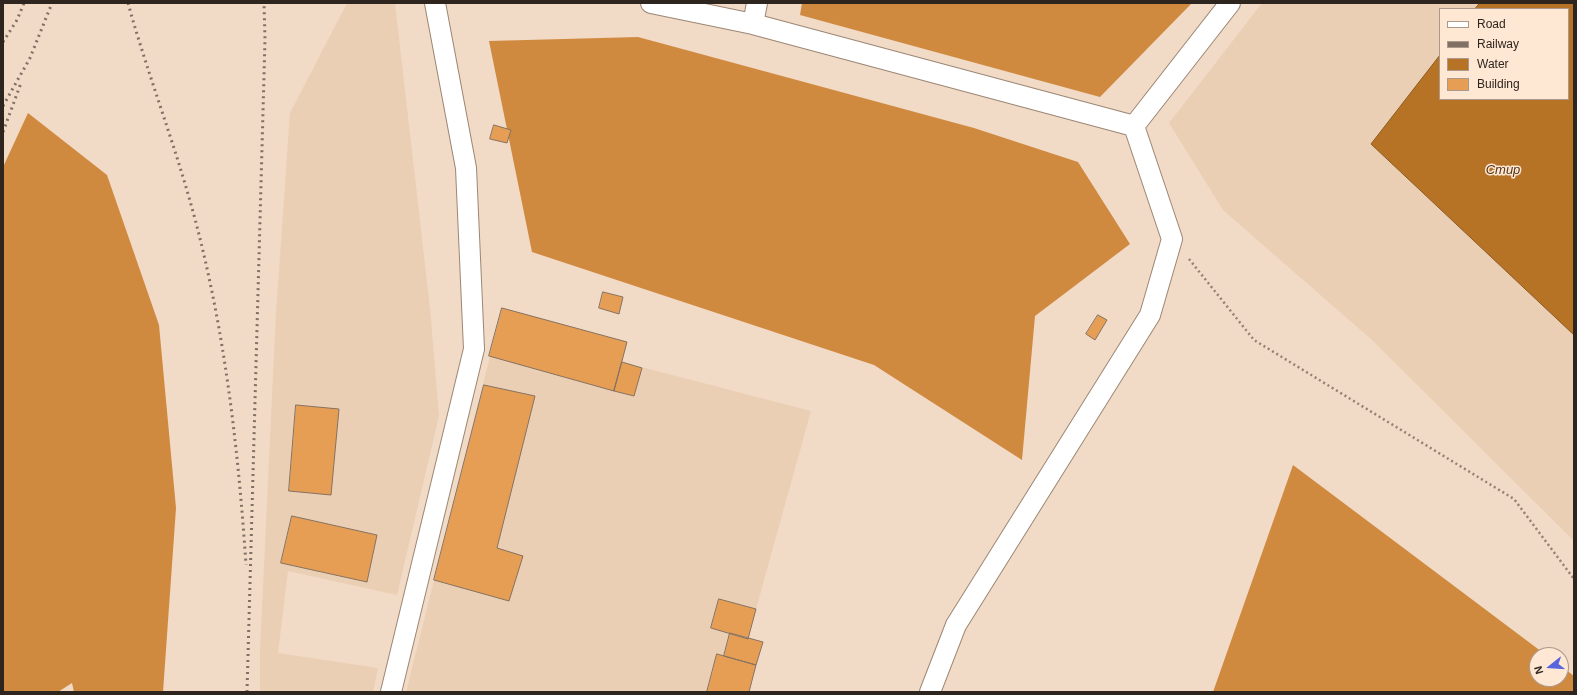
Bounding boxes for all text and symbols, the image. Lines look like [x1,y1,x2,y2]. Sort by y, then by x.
legend [1439,8,1569,100]
text: Road [1477,17,1506,31]
text: Railway [1477,37,1519,51]
text: Water [1477,57,1509,71]
text: Building [1477,77,1520,91]
water label: Стир [1486,162,1520,178]
north arrow [1529,647,1569,687]
text: N [1532,665,1545,676]

